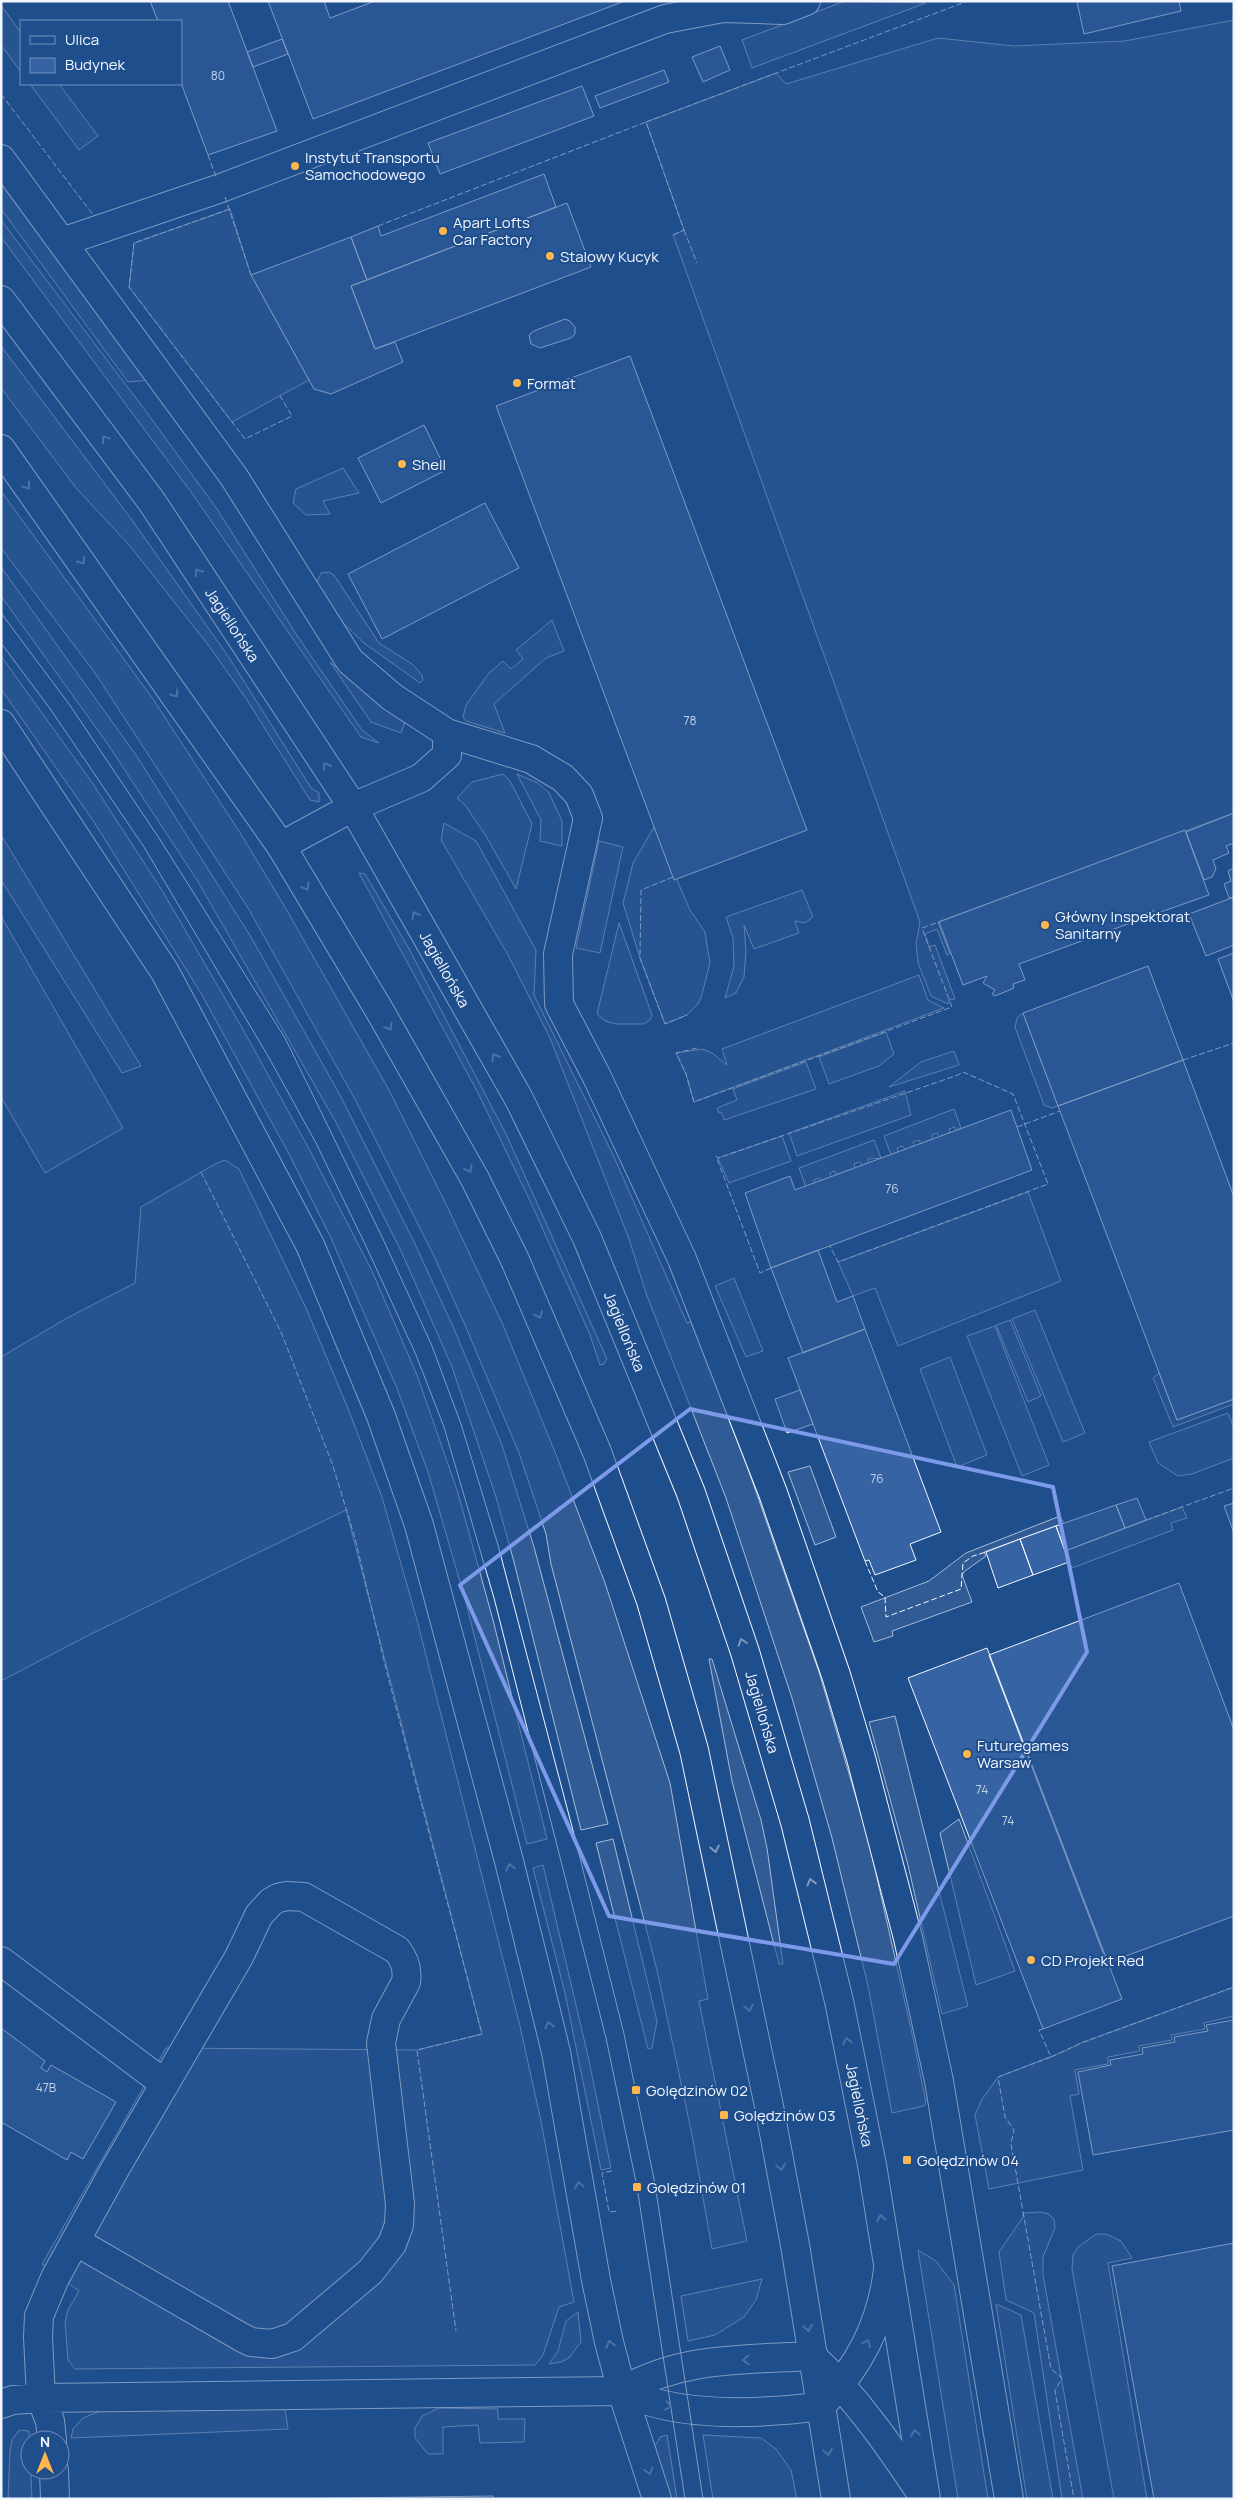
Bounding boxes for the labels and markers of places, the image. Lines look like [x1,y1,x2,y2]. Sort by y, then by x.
place label: Instytut Transportu Samochodowego [305,147,440,185]
marker: Instytut Transportu Samochodowego [289,160,301,172]
place label: Apart Lofts Car Factory [453,212,532,250]
marker: Apart Lofts Car Factory [437,225,449,237]
place label: Stalowy Kucyk [560,246,659,267]
marker: Stalowy Kucyk [544,250,556,262]
place label: Format [527,373,576,394]
marker: Format [511,377,523,389]
place label: Shell [412,454,446,475]
marker: Shell [396,458,408,470]
place label: Główny Inspektorat Sanitarny [1055,906,1190,944]
marker: Główny Inspektorat Sanitarny [1039,919,1051,931]
place label: Futuregames Warsaw [977,1735,1069,1773]
marker: Futuregames Warsaw [961,1748,973,1760]
place label: CD Projekt Red [1041,1950,1144,1971]
marker: CD Projekt Red [1025,1954,1037,1966]
place label: Golędzinów 02 [646,2080,748,2101]
marker: Golędzinów 02 [630,2084,642,2096]
place label: Golędzinów 03 [734,2105,835,2126]
marker: Golędzinów 03 [718,2109,730,2121]
place label: Golędzinów 04 [917,2150,1019,2171]
marker: Golędzinów 04 [901,2154,913,2166]
place label: Golędzinów 01 [647,2177,746,2198]
marker: Golędzinów 01 [631,2181,643,2193]

